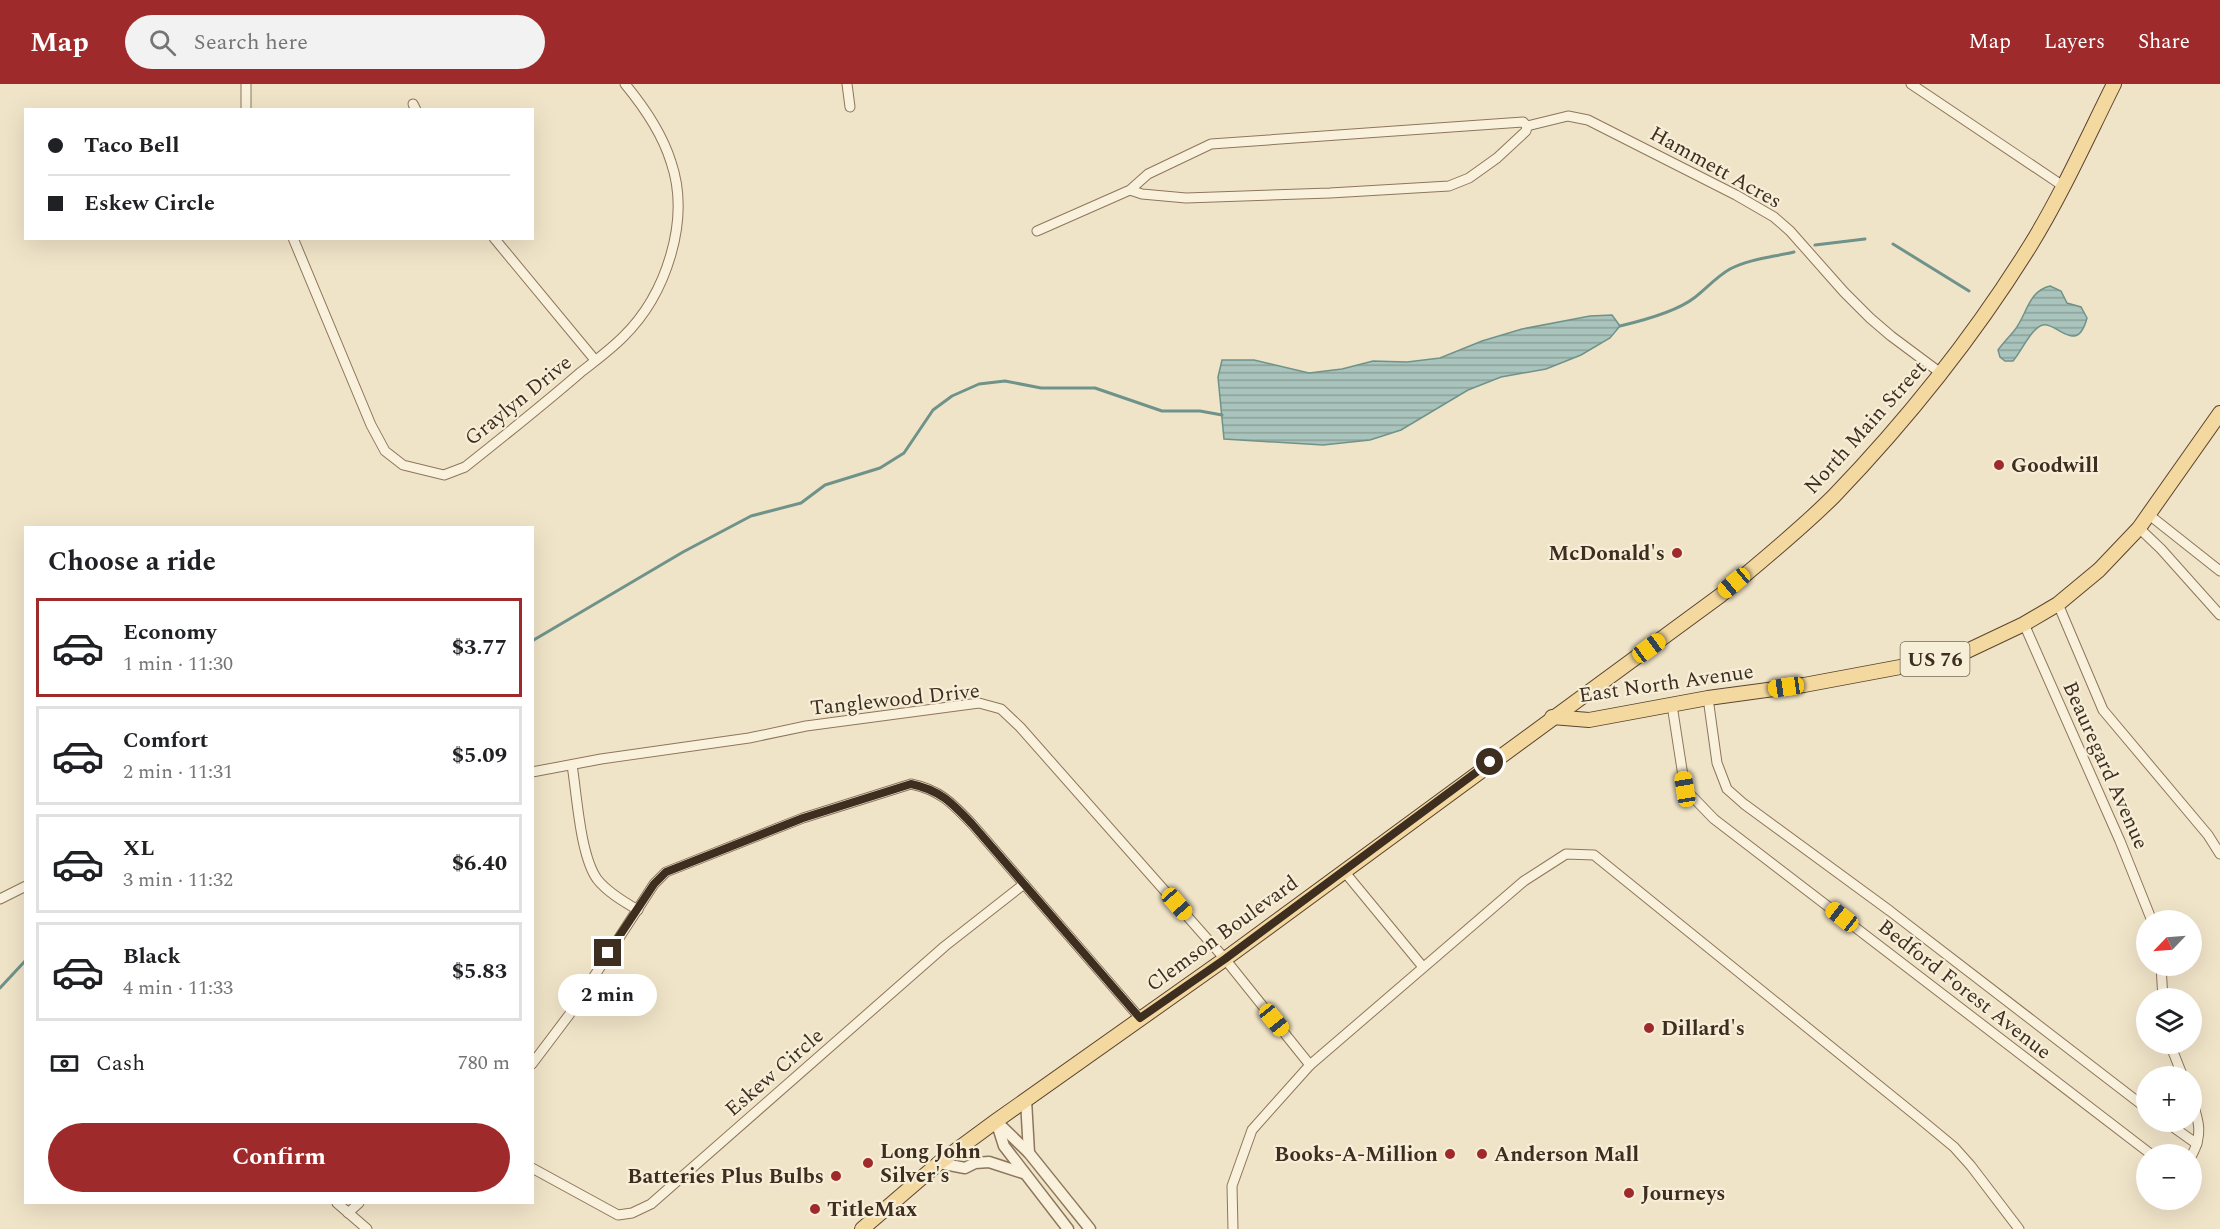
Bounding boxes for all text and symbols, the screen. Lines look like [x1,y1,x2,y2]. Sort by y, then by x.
search box [125,15,545,69]
text: Map [30,21,89,64]
icon: search [146,26,179,59]
text: Search here [194,26,308,59]
text: Map [1969,26,2011,58]
text: Layers [2044,26,2105,58]
text: Share [2138,26,2190,58]
street label: Hammett Acres [1644,118,1787,217]
text: Taco Bell [84,129,179,162]
text: Eskew Circle [84,187,215,220]
street label: Graylyn Drive [458,347,579,454]
street label: North Main Street [1797,353,1935,502]
place label: Goodwill [2011,450,2099,482]
marker: Goodwill [1992,458,2006,472]
place label: McDonald's [1548,538,1665,570]
text: Choose a ride [48,541,216,583]
marker: McDonald's [1670,546,1684,560]
car [1714,565,1754,601]
text: Economy [123,616,216,649]
icon: car [51,621,105,675]
car [1629,630,1669,666]
text: $3.77 [452,631,507,664]
road number: US 76 [1900,642,1970,676]
text: 1 min · 11:30 [123,649,233,679]
street label: East North Avenue [1577,656,1756,712]
street label: Tanglewood Drive [809,675,982,725]
car [1767,676,1805,698]
street label: Beauregard Avenue [2054,676,2157,855]
text: Comfort [123,724,208,757]
icon: car [51,729,105,783]
text: $5.09 [452,739,507,772]
route start [1476,748,1503,775]
text: 2 min · 11:31 [123,757,233,787]
car [1673,770,1697,808]
text: XL [123,832,154,865]
icon: car [51,837,105,891]
text: $6.40 [452,847,507,880]
text: 3 min · 11:32 [123,865,233,895]
street label: Clemson Boulevard [1140,868,1305,1000]
car [1158,885,1196,923]
car [1822,899,1862,935]
north arrow [2136,910,2202,976]
map controls [2136,910,2202,1210]
street label: Bedford Forest Avenue [1871,912,2058,1068]
route end [594,939,621,966]
text: Black [123,940,181,973]
icon: car [51,945,105,999]
text: $5.83 [452,955,507,988]
text: 4 min · 11:33 [123,973,233,1003]
callout: 2 min [558,974,658,1016]
text: 2 min [581,980,634,1010]
button: layers [2136,988,2202,1054]
car [1256,1000,1292,1040]
place label: Dillard's [1661,1013,1745,1045]
street label: Eskew Circle [718,1021,831,1125]
marker: Dillard's [1642,1021,1656,1035]
icon: cash [48,1047,81,1080]
text: Cash [96,1047,145,1080]
text: 780 m [458,1048,510,1078]
button: + [2136,1066,2202,1132]
button: Confirm [48,1123,510,1192]
place label: Long John Silver's [880,1136,981,1192]
place label: Books-A-Million [1274,1139,1438,1171]
place label: Anderson Mall [1494,1139,1639,1171]
button: − [2136,1144,2202,1210]
marker: Books-A-Million [1443,1147,1457,1161]
marker: Anderson Mall [1475,1147,1489,1161]
marker: Long John Silver's [861,1156,875,1170]
place label: Batteries Plus Bulbs [627,1161,824,1193]
marker: Batteries Plus Bulbs [829,1169,843,1183]
place label: Journeys [1641,1178,1725,1210]
marker: Journeys [1622,1186,1636,1200]
place label: TitleMax [827,1194,918,1226]
marker: TitleMax [808,1202,822,1216]

